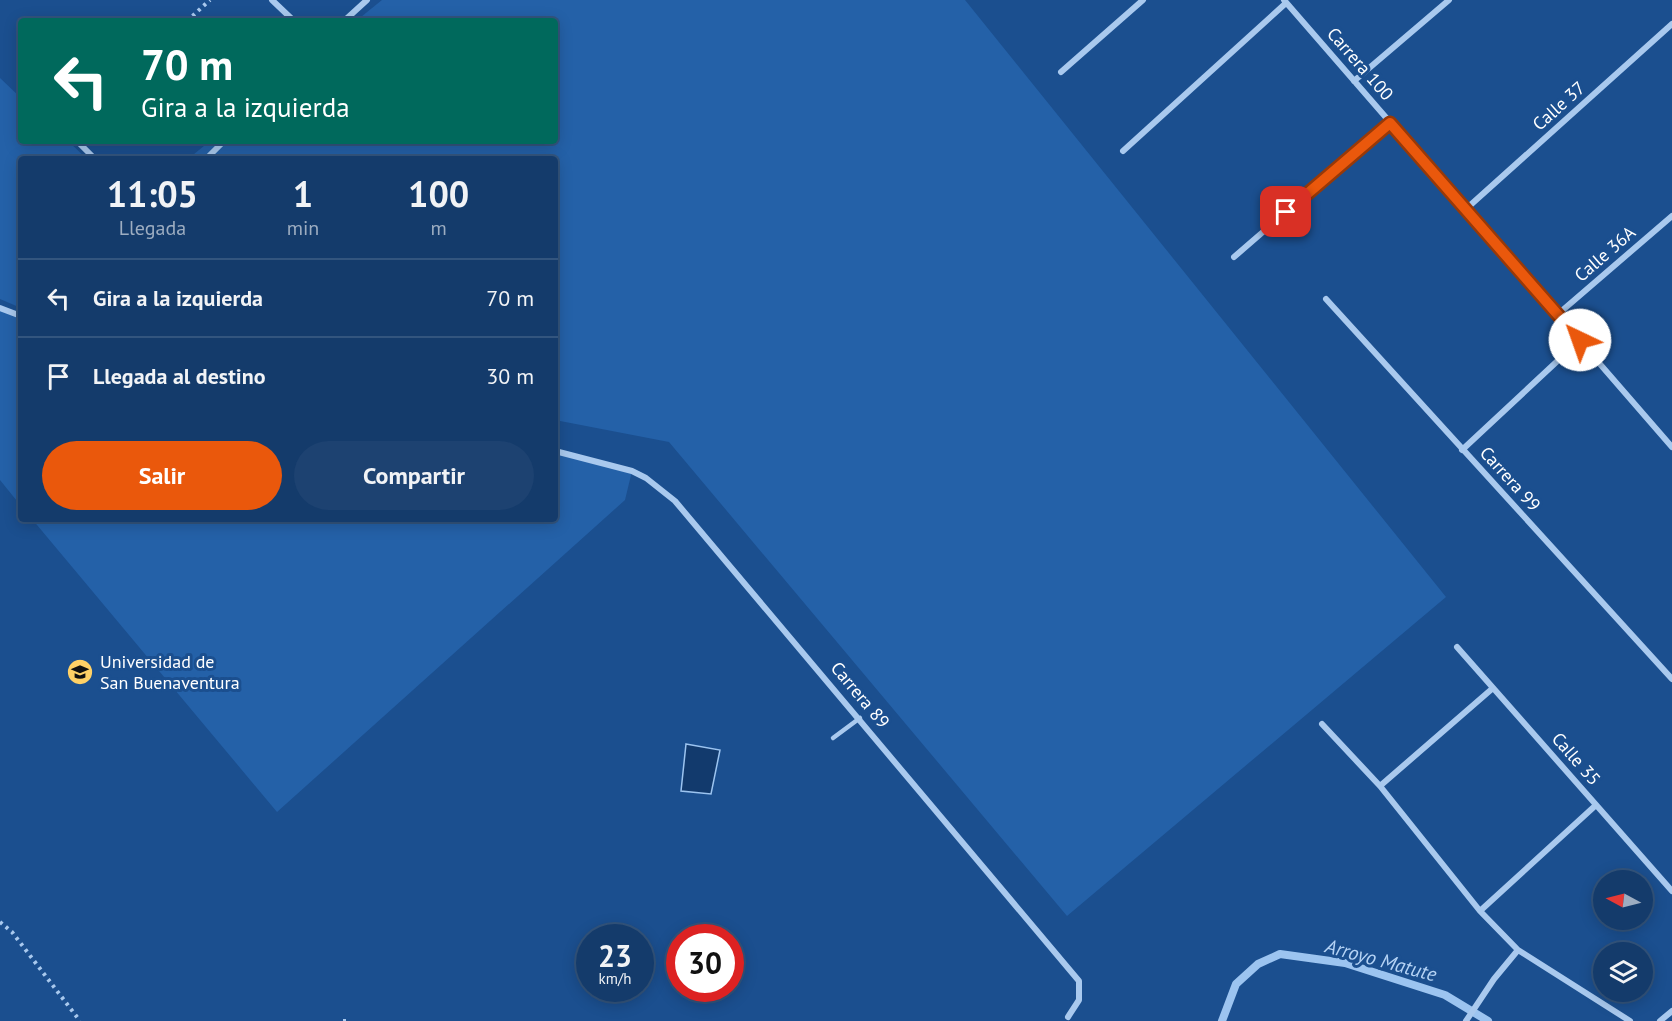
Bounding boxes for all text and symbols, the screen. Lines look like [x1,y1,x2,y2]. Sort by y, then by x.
street label: Carrera 100 [1322,22,1399,105]
text: 70 m [141,37,233,92]
icon: left [42,42,120,120]
street label: Calle 37 [1528,76,1590,135]
text: Gira a la izquierda [141,90,350,124]
text: 11:05 [107,170,198,217]
text: 1 [293,170,313,217]
text: 100 [408,170,469,217]
pin [1260,186,1311,237]
icon: arrive [1269,195,1302,228]
text: Llegada [119,215,186,241]
text: min [287,215,319,241]
text: m [431,215,447,241]
street label: Calle 36A [1569,221,1640,286]
icon: left [42,282,75,315]
text: Gira a la izquierda [93,284,263,312]
text: 70 m [486,284,534,312]
position arrow [1548,308,1612,372]
icon: arrive [42,360,75,393]
text: Llegada al destino [93,362,266,390]
text: 30 m [486,362,534,390]
button: Salir [42,441,282,510]
button: Compartir [294,441,534,510]
street label: Carrera 99 [1475,441,1546,516]
place label: Universidad de San Buenaventura [100,650,240,694]
school or university icon: Universidad de San Buenaventura [65,657,95,687]
street label: Carrera 89 [826,657,895,733]
street label: Calle 35 [1547,727,1606,790]
north arrow [1593,870,1653,930]
map controls [1593,870,1653,1002]
speed limit sign: 30 [666,924,744,1002]
water label: Arroyo Matute [1321,932,1440,988]
text: 23 [598,936,632,975]
button: layers [1593,942,1653,1002]
text: km/h [599,969,631,988]

